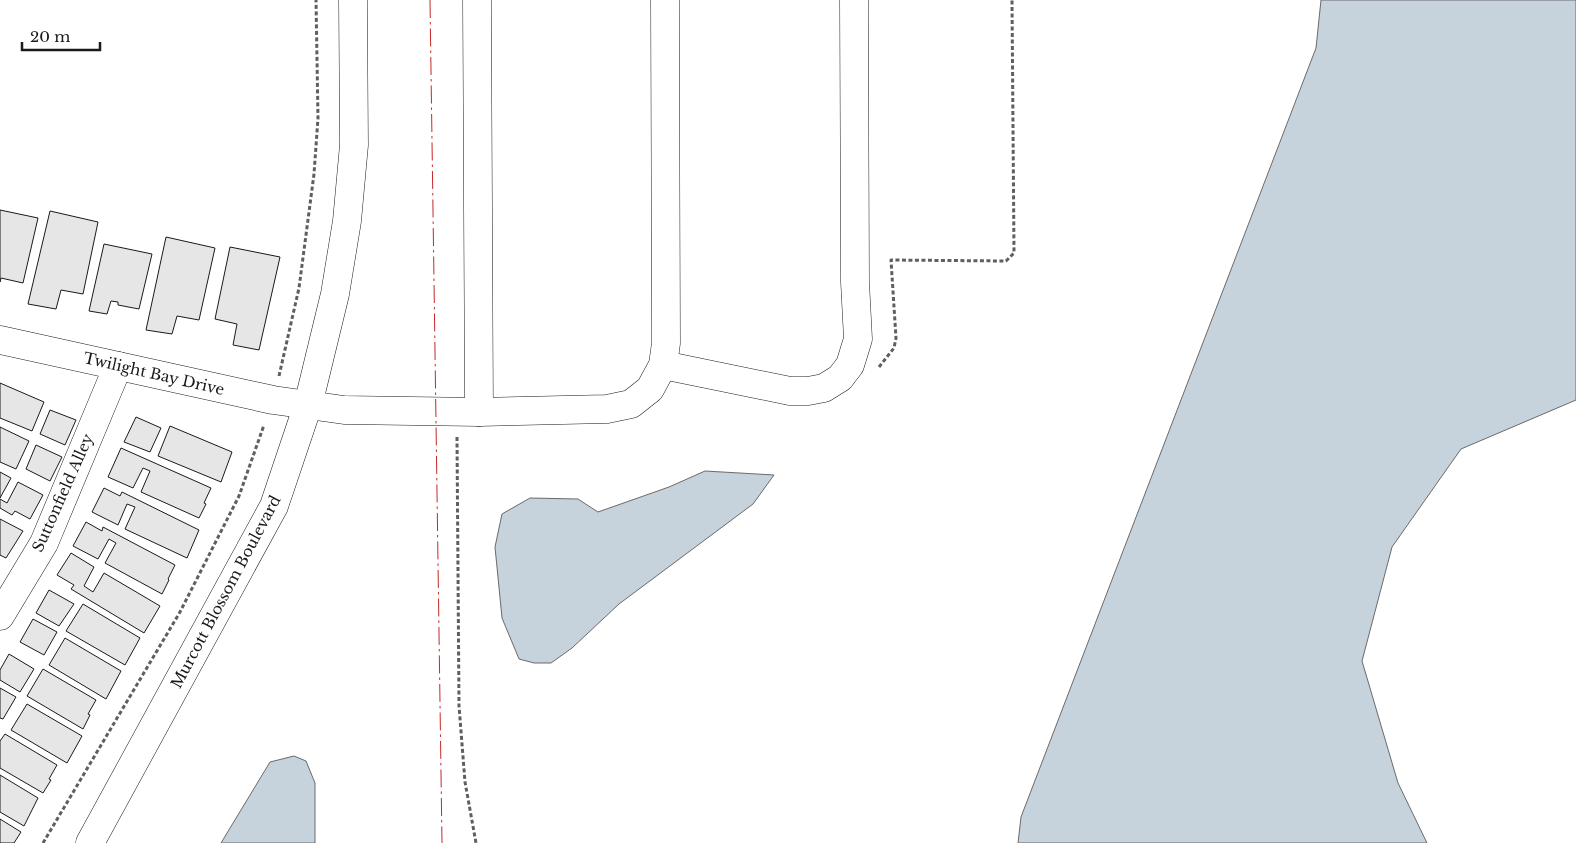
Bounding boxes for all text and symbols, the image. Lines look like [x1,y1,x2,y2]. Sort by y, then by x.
scale bar [22,20,100,52]
text: 20 m [30,27,70,46]
street label: Twilight Bay Drive [82,348,226,399]
street label: Suttonfield Alley [28,430,97,555]
street label: Murcott Blossom Boulevard [167,492,285,691]

